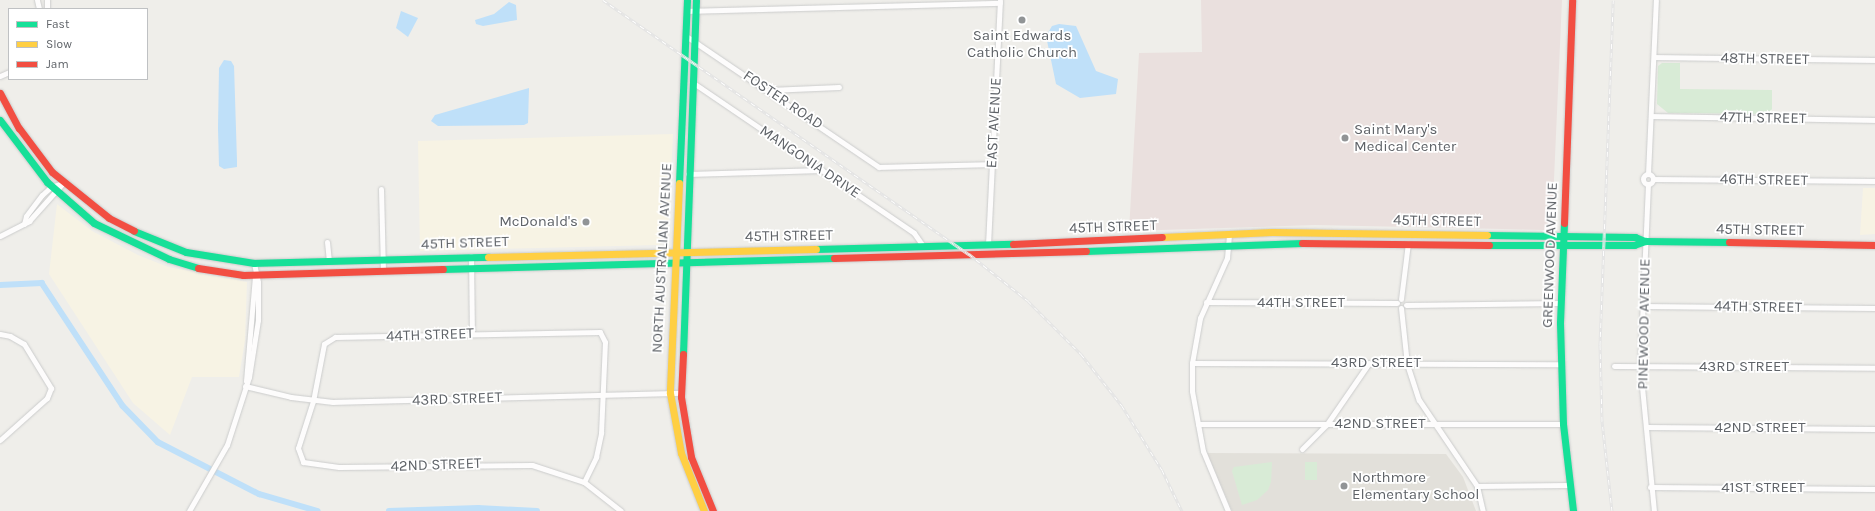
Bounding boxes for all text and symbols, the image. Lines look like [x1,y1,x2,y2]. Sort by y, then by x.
legend [8,8,148,80]
marker: Saint Edwards Catholic Church [1017,15,1027,25]
text: Fast [46,17,69,31]
place label: Saint Edwards Catholic Church [967,26,1077,61]
text: Slow [46,37,72,51]
street label: 48TH STREET [1720,49,1810,69]
text: Jam [46,57,69,71]
street label: FOSTER ROAD [740,67,826,133]
street label: EAST AVENUE [983,77,1005,169]
street label: 47TH STREET [1720,108,1806,128]
place label: Saint Mary's Medical Center [1354,120,1456,155]
street label: MANGONIA DRIVE [756,122,864,202]
marker: Saint Mary's Medical Center [1339,132,1351,144]
street label: NORTH AUSTRALIAN AVENUE [648,163,676,353]
street label: 46TH STREET [1720,170,1808,190]
street label: GREENWOOD AVENUE [1538,182,1562,328]
street label: 45TH STREET [1393,211,1481,231]
place label: McDonald's [499,213,578,231]
street label: 45TH STREET [1069,216,1157,238]
marker: McDonald's [581,217,591,227]
street label: 45TH STREET [1716,220,1804,240]
street label: 45TH STREET [745,226,833,246]
street label: 45TH STREET [421,232,509,254]
street label: PINEWOOD AVENUE [1634,258,1654,390]
street label: 44TH STREET [1257,294,1345,312]
street label: 44TH STREET [1714,297,1802,317]
street label: 44TH STREET [386,324,474,346]
street label: 43RD STREET [1331,354,1421,372]
street label: 43RD STREET [1699,358,1789,376]
street label: 43RD STREET [412,388,502,410]
street label: 42ND STREET [1335,415,1425,433]
street label: 42ND STREET [1715,419,1805,437]
street label: 42ND STREET [390,454,482,476]
place label: Northmore Elementary School [1352,468,1479,503]
street label: 41ST STREET [1721,479,1805,497]
marker: Northmore Elementary School [1339,481,1349,491]

